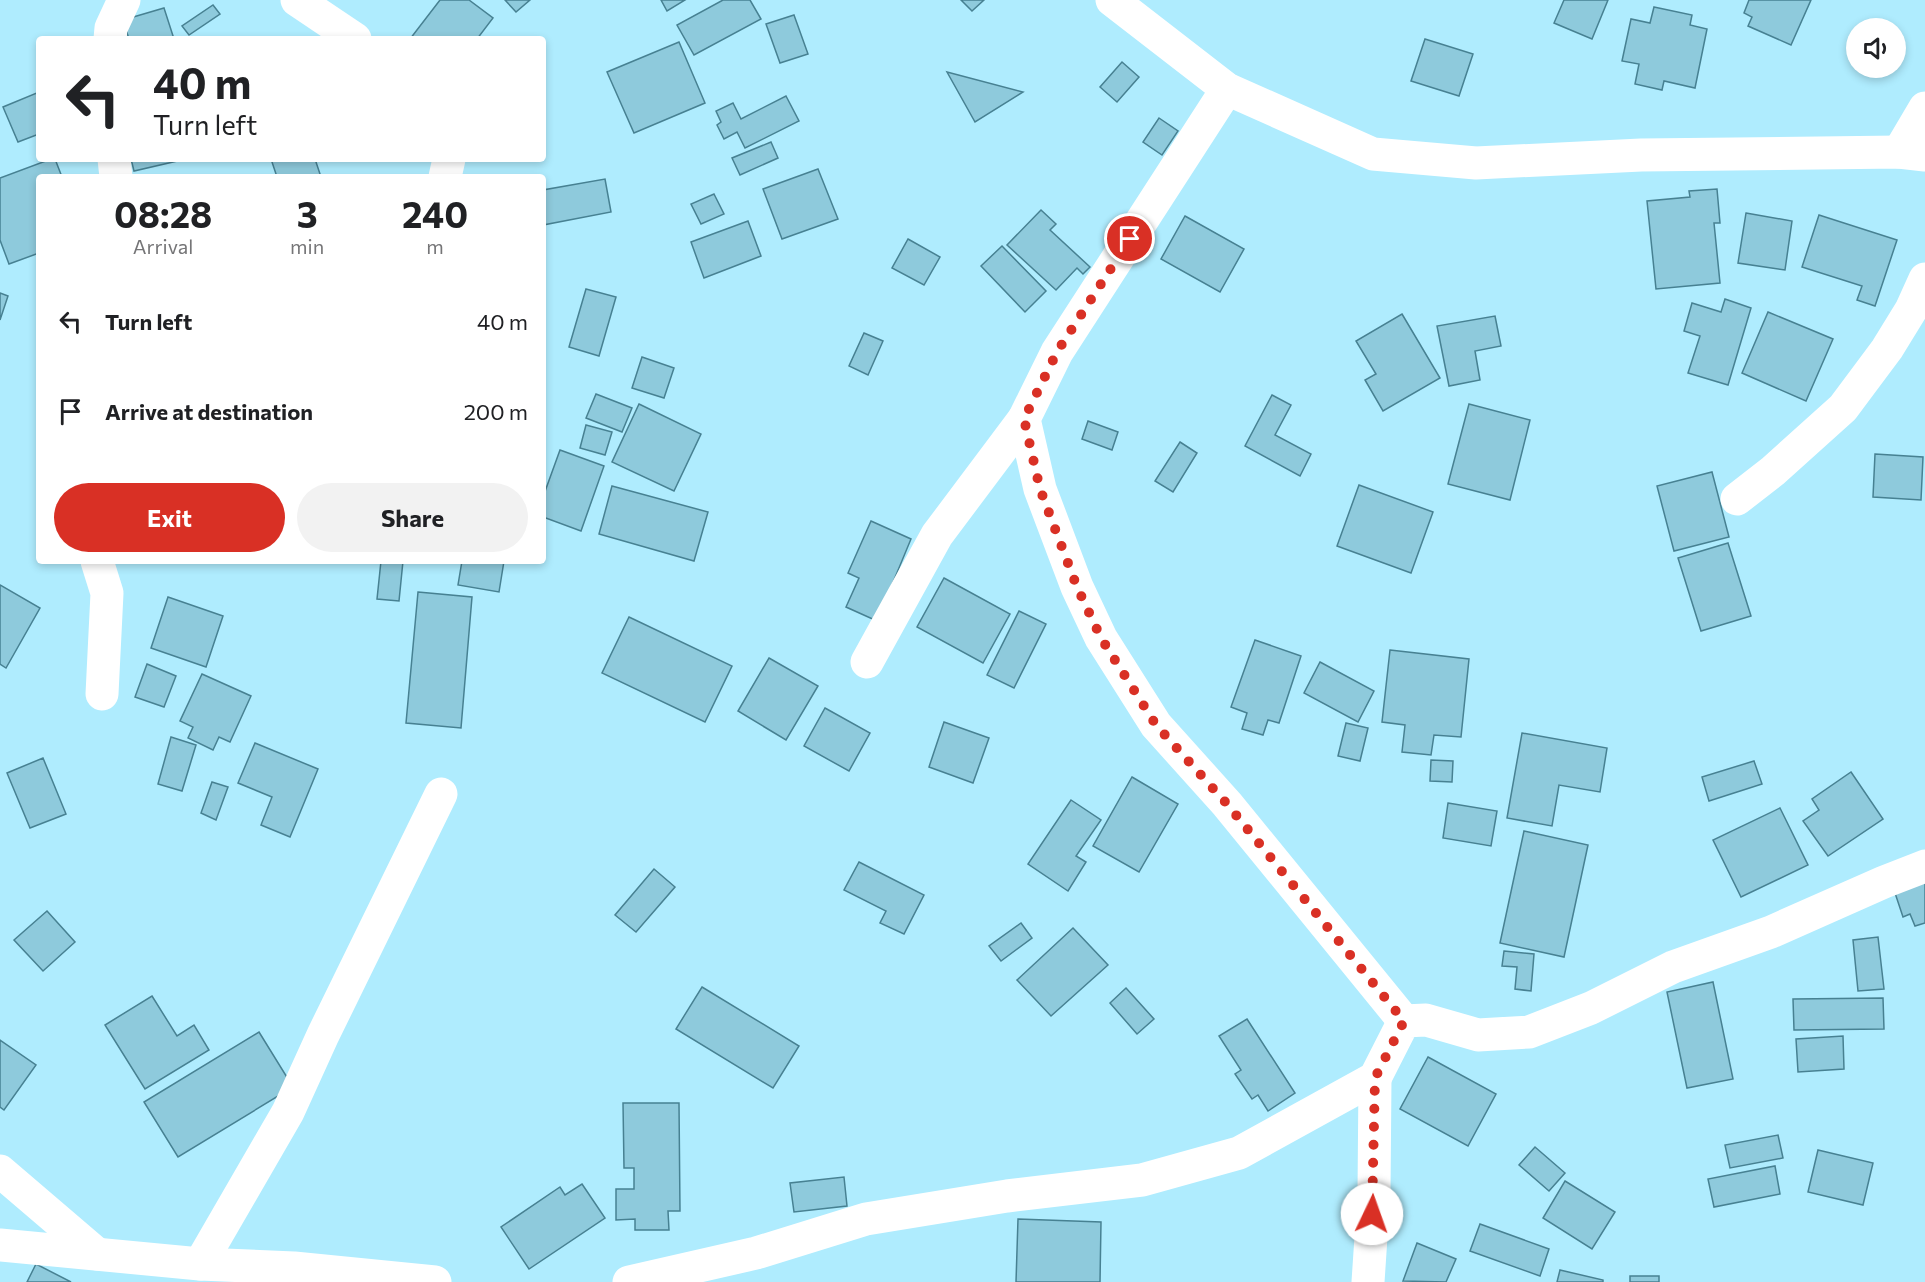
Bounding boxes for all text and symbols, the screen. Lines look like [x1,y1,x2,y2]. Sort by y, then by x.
map controls [1846,18,1906,78]
button: sound [1846,18,1906,78]
text: 40 m [153,56,251,108]
icon: left [54,60,132,138]
text: Turn left [153,108,257,141]
text: 08:28 [114,191,212,235]
text: 3 [297,191,318,235]
text: 240 [402,191,468,235]
pin [1104,213,1155,264]
icon: arrive [1113,222,1146,255]
text: Arrival [133,234,193,258]
text: min [290,234,324,258]
text: m [426,234,444,258]
icon: left [54,305,87,338]
text: Turn left [105,308,192,335]
text: 40 m [477,308,528,335]
icon: arrive [54,395,87,428]
text: Arrive at destination [105,398,313,425]
text: 200 m [464,398,528,425]
button: Exit [54,483,285,552]
button: Share [297,483,528,552]
position arrow [1340,1182,1404,1246]

